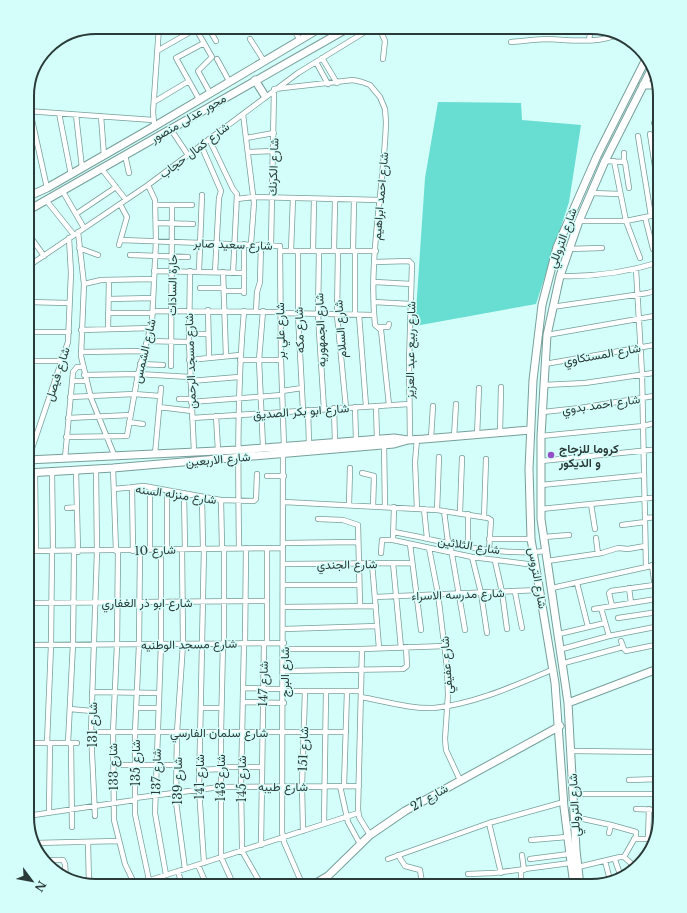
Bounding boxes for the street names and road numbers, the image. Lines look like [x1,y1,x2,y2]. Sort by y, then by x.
street label: محور عدلى منصور [147,90,229,147]
street label: شارع كمال حجاب [156,119,233,183]
street label: شارع الكرنك [264,138,284,196]
street label: شارع احمد ابراهيم [369,151,393,241]
street label: شارع التروللي [544,206,583,271]
street label: شارع سعيد صابر [192,235,273,255]
street label: حارة السادات [164,254,181,316]
street label: شارع الجمهوريه [311,293,331,367]
street label: شارع السلام [330,299,352,359]
street label: شارع ربيع عبد العزيز [402,301,420,400]
street label: شارع علي بر [272,302,291,361]
street label: شارع مكه [291,307,309,353]
street label: شارع مسجد الرحمن [181,313,201,409]
street label: شارع الشمس [129,317,161,385]
street label: شارع المستكاوي [562,340,642,371]
street label: شارع فيصل [41,345,75,403]
street label: شارع احمد بدوي [561,391,641,420]
street label: شارع ابو بكر الصديق [252,400,350,424]
street label: شارع الاربعين [185,449,251,471]
street label: شارع منزله السنه [134,481,217,509]
street label: شارع الثلاثين [437,533,501,559]
street label: شارع 10 [134,542,176,560]
street label: شارع التروس [523,546,551,610]
street label: شارع الجندي [316,556,378,575]
street label: شارع مدرسه الاسراء [411,585,505,605]
street label: شارع ابو ذر الغفاري [102,595,192,613]
street label: شارع عفيفي [436,635,458,694]
street label: شارع مسجد الوطنيه [141,636,237,654]
street label: شارع البرج [277,647,294,697]
street label: شارع 147 [255,661,273,707]
street label: شارع 131 [85,702,102,748]
street label: شارع سلمان الفارسي [170,725,268,743]
street label: شارع 151 [295,726,313,772]
street label: شارع 135 [128,739,145,787]
street label: شارع 133 [105,743,123,791]
street label: شارع 137 [148,749,166,795]
street label: شارع 141 [192,754,209,800]
street label: شارع 143 [213,754,230,802]
street label: شارع 145 [234,756,251,802]
street label: شارع 139 [170,757,187,805]
street label: شارع التروللي [565,773,586,837]
street label: شارع طيبه [258,779,308,796]
street label: شارع 27 [407,780,452,815]

